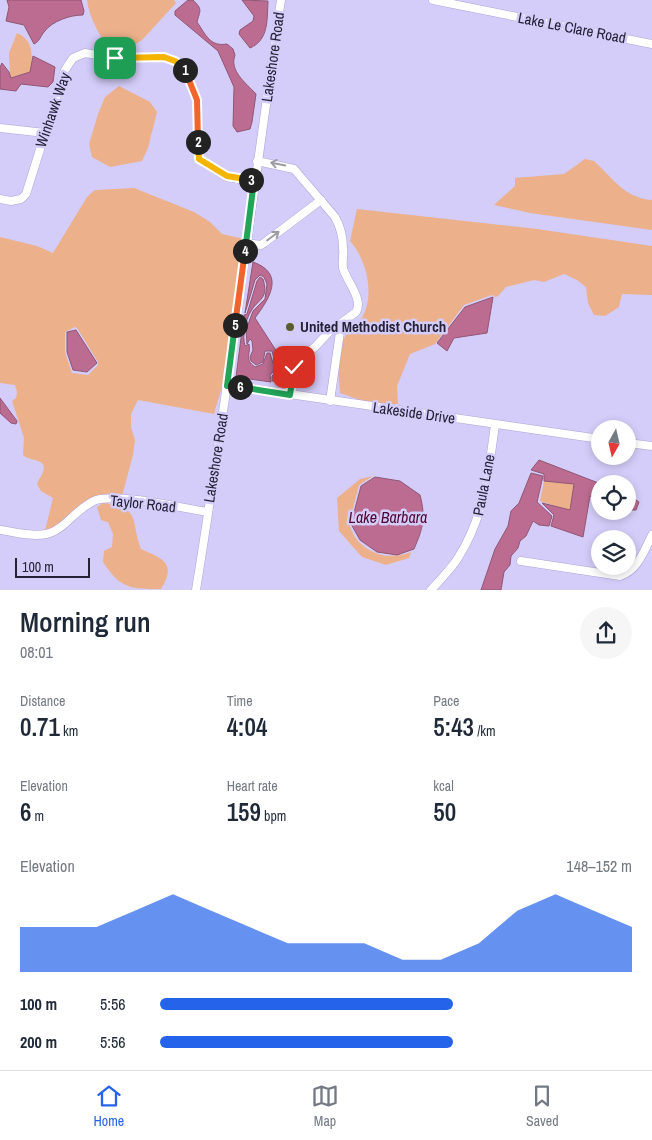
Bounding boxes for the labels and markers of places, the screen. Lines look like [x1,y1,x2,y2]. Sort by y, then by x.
pin [94,37,136,79]
pin: 1 [172,58,198,82]
pin: 2 [186,130,210,154]
pin: 3 [238,168,264,192]
pin: 4 [232,238,258,264]
pin: 5 [222,312,248,338]
place label: United Methodist Church [300,316,446,337]
marker: United Methodist Church [284,321,296,333]
pin [273,346,315,388]
pin: 6 [228,374,252,400]

